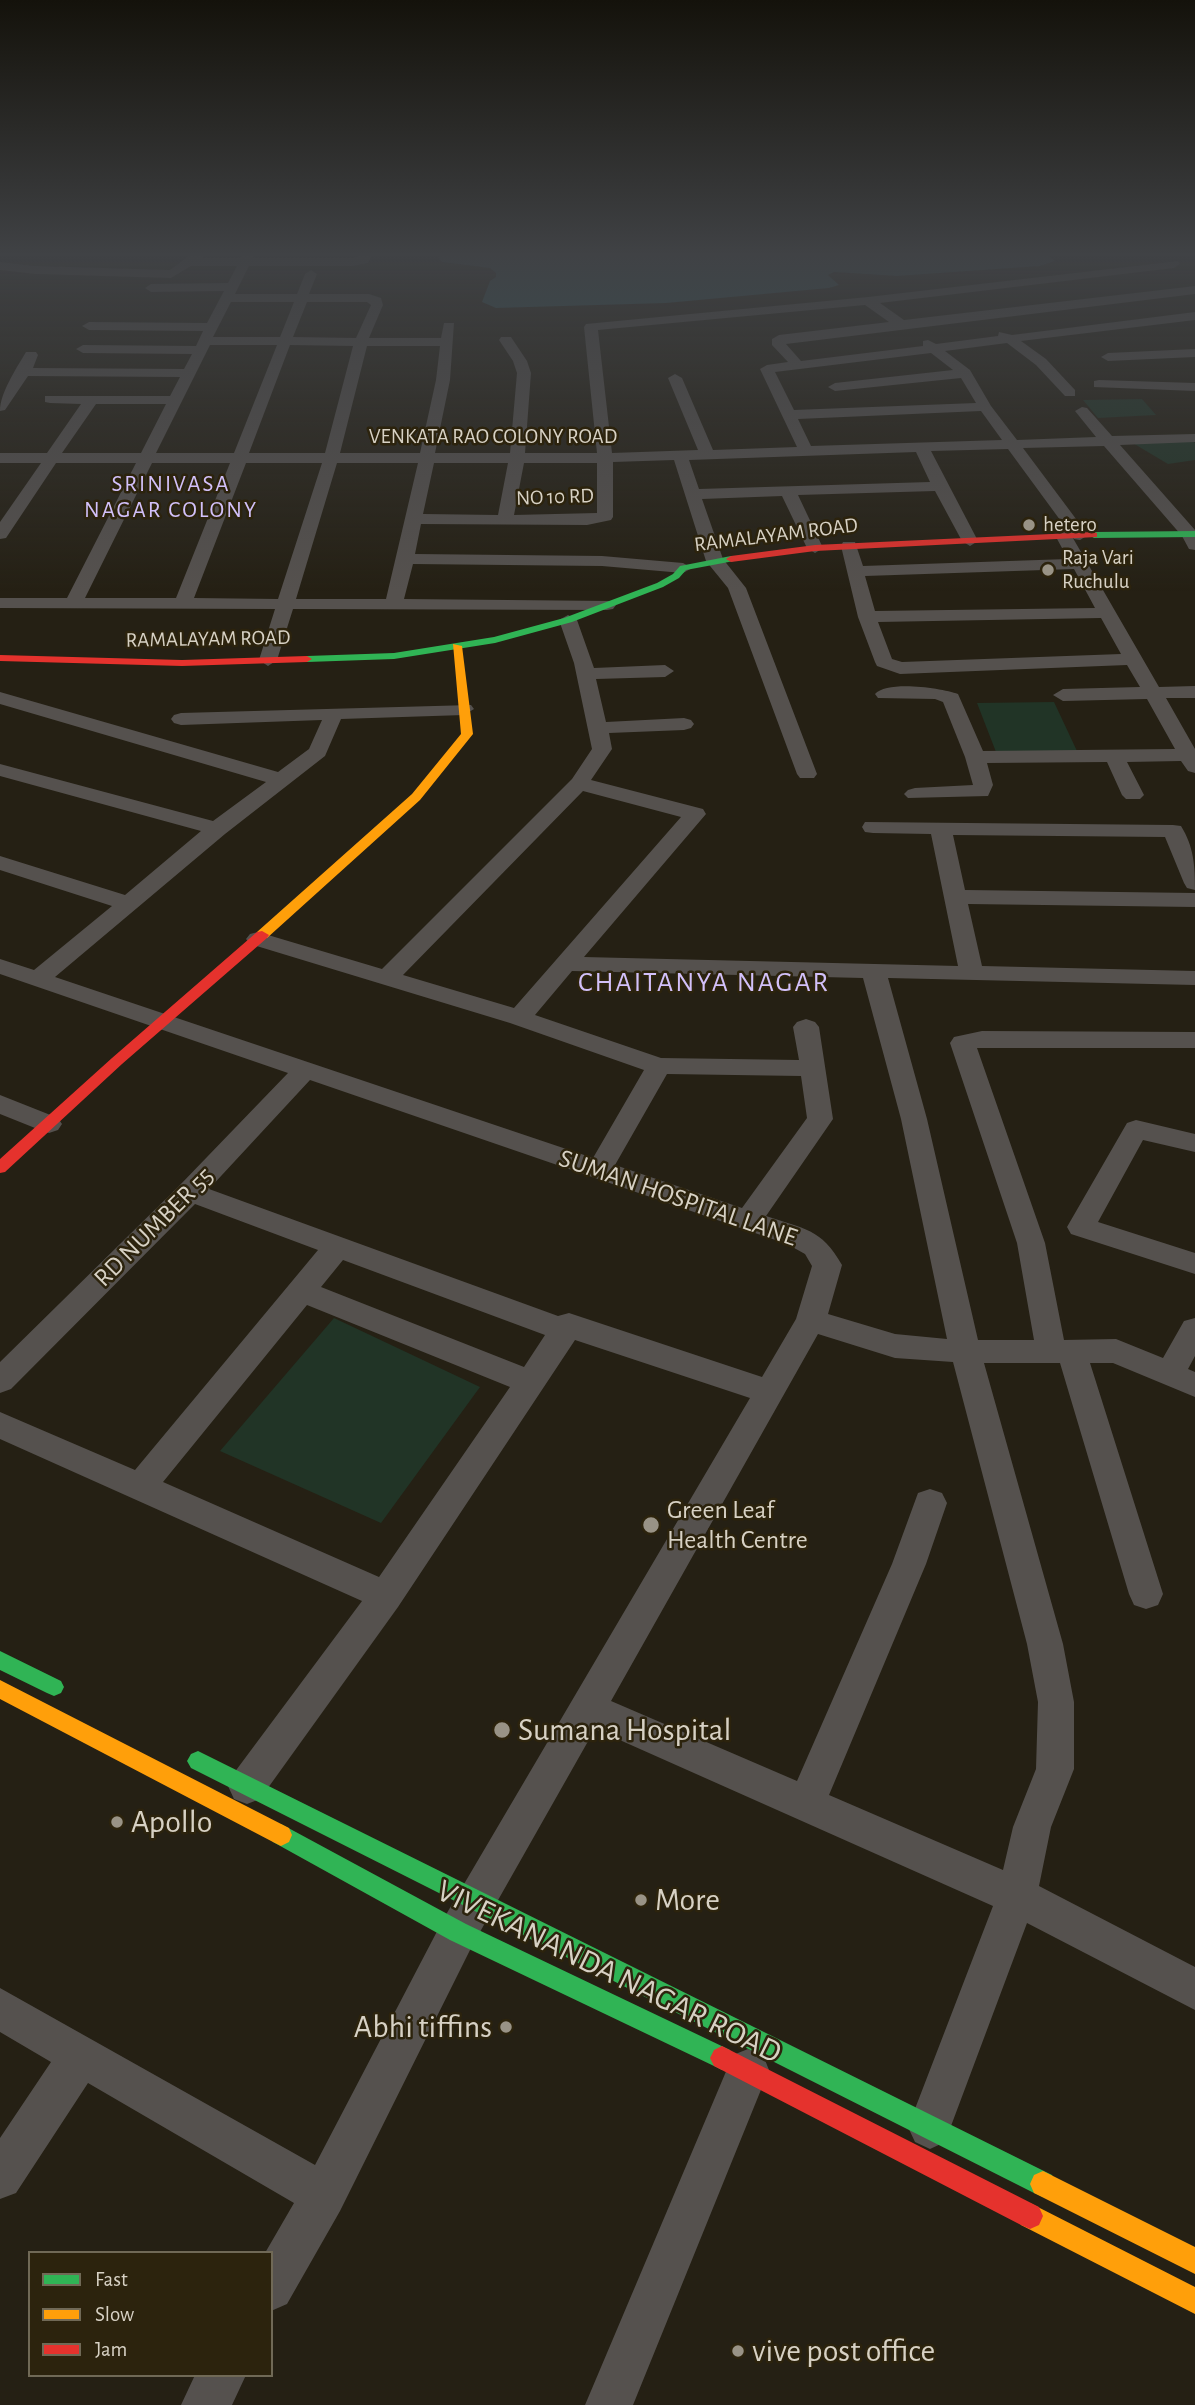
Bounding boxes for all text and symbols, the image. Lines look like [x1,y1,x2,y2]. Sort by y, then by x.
street label: VENKATA RAO COLONY ROAD [369,424,617,450]
district label: SRINIVASA NAGAR COLONY [85,470,257,524]
street label: NO 10 RD [516,483,594,511]
street label: RAMALAYAM ROAD [693,512,859,558]
place label: hetero [1043,512,1097,538]
marker: hetero [1021,517,1037,533]
place label: Raja Vari Ruchulu [1062,545,1134,595]
marker: Raja Vari Ruchulu [1040,562,1056,578]
street label: RAMALAYAM ROAD [125,625,291,653]
district label: CHAITANYA NAGAR [580,966,828,1000]
street label: SUMAN HOSPITAL LANE [555,1143,801,1253]
street label: RD NUMBER 55 [87,1160,221,1294]
place label: Green Leaf Health Centre [667,1494,808,1556]
marker: Green Leaf Health Centre [641,1515,661,1535]
place label: Sumana Hospital [518,1711,731,1749]
marker: Sumana Hospital [492,1720,512,1740]
place label: Apollo [131,1803,212,1841]
marker: Apollo [109,1814,125,1830]
street label: VIVEKANANDA NAGAR ROAD [430,1872,788,2072]
place label: More [655,1881,720,1919]
marker: More [633,1892,649,1908]
place label: Abhi tiffins [354,2008,492,2046]
marker: Abhi tiffins [498,2019,514,2035]
legend [28,2251,273,2377]
text: Fast [95,2269,128,2290]
text: Slow [95,2304,134,2325]
place label: vive post office [752,2332,935,2370]
text: Jam [95,2339,127,2360]
marker: vive post office [730,2343,746,2359]

